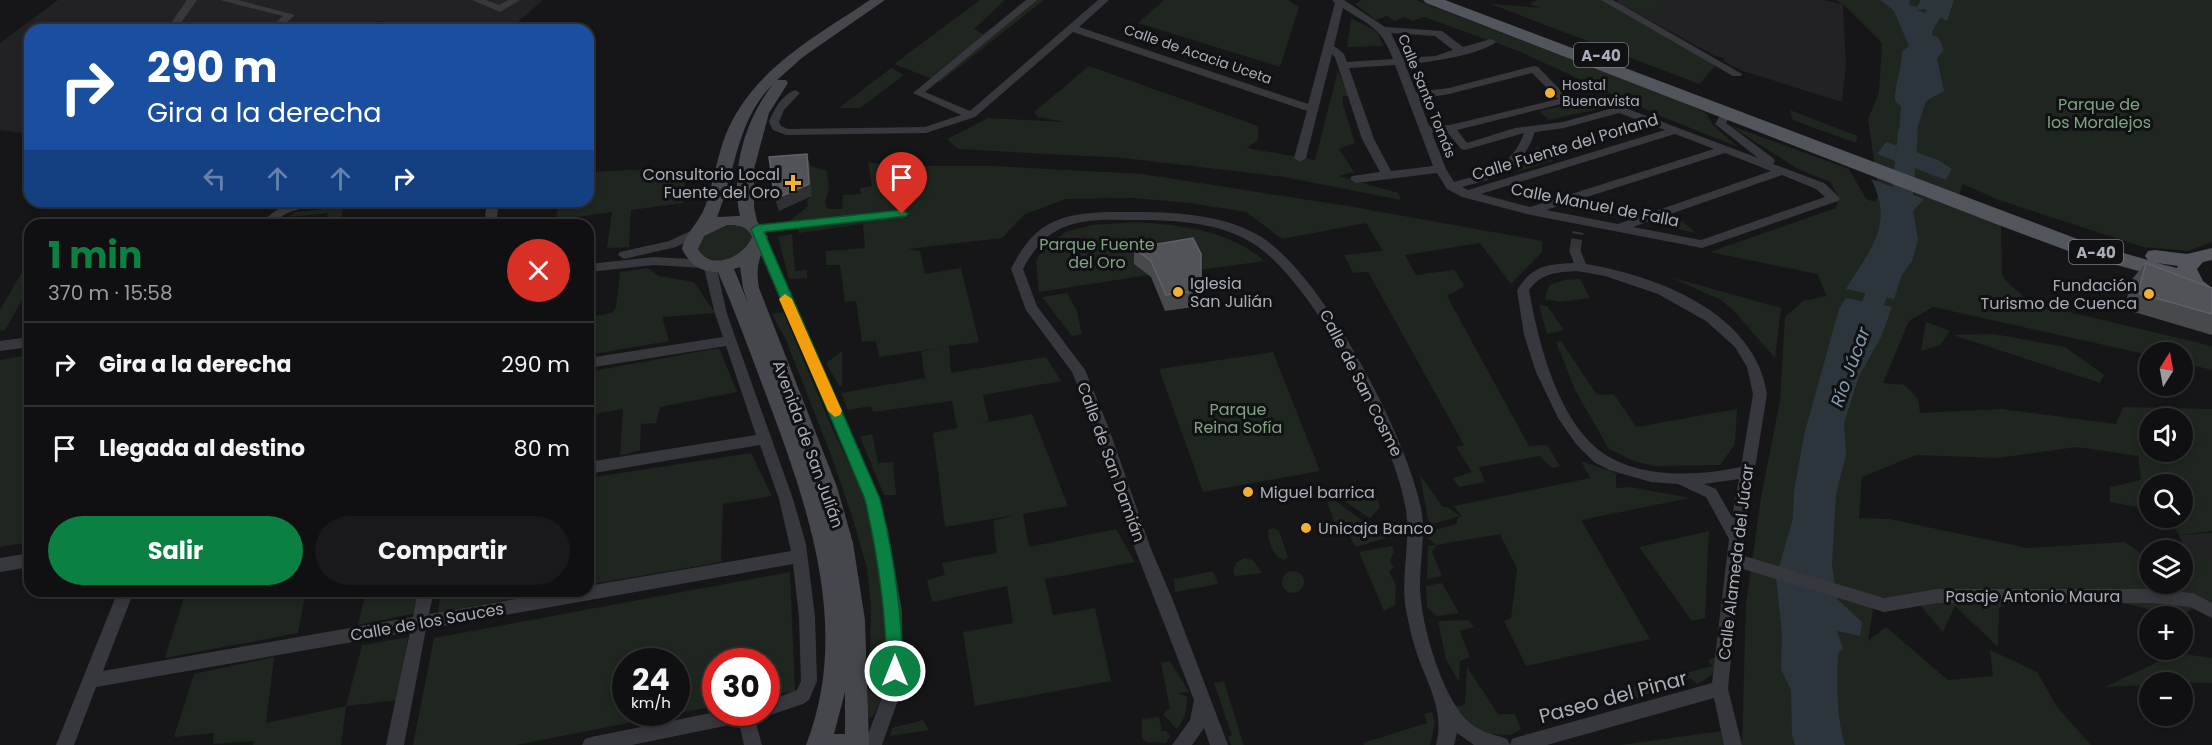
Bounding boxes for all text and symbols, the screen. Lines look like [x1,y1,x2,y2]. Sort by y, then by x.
street label: Calle de Acacia Uceta [1121,19,1275,89]
street label: Calle Santo Tomás [1393,31,1461,161]
text: 290 m [147,38,278,97]
road number: A-40 [1574,43,1628,67]
icon: right [48,48,126,126]
place label: Hostal Buenavista [1562,75,1640,111]
marker: Hostal Buenavista [1543,86,1557,100]
park label: Parque de los Moralejos [2047,93,2151,134]
text: Gira a la derecha [147,94,381,131]
street label: Calle Fuente del Porland [1469,108,1661,186]
pin [876,152,927,214]
icon: arrive [885,161,918,194]
icon: left [198,162,231,195]
icon: ahead [261,162,294,195]
icon: ahead [324,162,357,195]
icon: right [387,162,420,195]
place label: Consultorio Local Fuente del Oro [643,163,780,204]
marker: Consultorio Local Fuente del Oro [784,174,802,192]
street label: Calle Manuel de Falla [1509,177,1681,233]
text: 1 min [48,230,142,281]
park label: Parque Fuente del Oro [1039,233,1155,274]
button: close [507,239,570,302]
road number: A-40 [2069,240,2123,264]
place label: Iglesia San Julián [1190,272,1272,313]
place label: Fundación Turismo de Cuenca [1981,274,2137,315]
text: 370 m · 15:58 [48,279,173,307]
marker: Iglesia San Julián [1171,285,1185,299]
marker: Fundación Turismo de Cuenca [2142,287,2156,301]
street label: Calle de San Cosme [1314,305,1408,461]
water label: Río Júcar [1824,322,1876,410]
north arrow [2139,342,2193,396]
map controls [2139,342,2193,726]
icon: right [48,348,81,381]
text: Gira a la derecha [99,349,292,380]
text: 290 m [501,349,570,380]
street label: Avenida de San Julián [767,357,849,531]
street label: Calle de San Damián [1071,379,1151,545]
park label: Parque Reina Sofía [1194,398,1282,439]
button: sound [2139,408,2193,462]
icon: arrive [48,432,81,465]
text: Llegada al destino [99,433,305,464]
text: 80 m [514,433,570,464]
street label: Calle Alameda del Júcar [1713,463,1759,661]
button: search [2139,474,2193,528]
place label: Miguel barrica [1260,481,1375,504]
marker: Miguel barrica [1241,485,1255,499]
button: Salir [48,516,303,585]
button: Compartir [315,516,570,585]
place label: Unicaja Banco [1318,517,1433,540]
marker: Unicaja Banco [1299,521,1313,535]
button: layers [2139,540,2193,594]
street label: Pasaje Antonio Maura [1946,585,2120,608]
street label: Calle de los Sauces [348,597,506,647]
button: + [2139,606,2193,660]
position arrow [863,639,927,703]
speed limit sign: 30 [702,648,780,726]
text: 24 [632,658,670,701]
street label: Paseo del Pinar [1536,664,1690,730]
button: − [2139,672,2193,726]
text: km/h [631,692,671,713]

